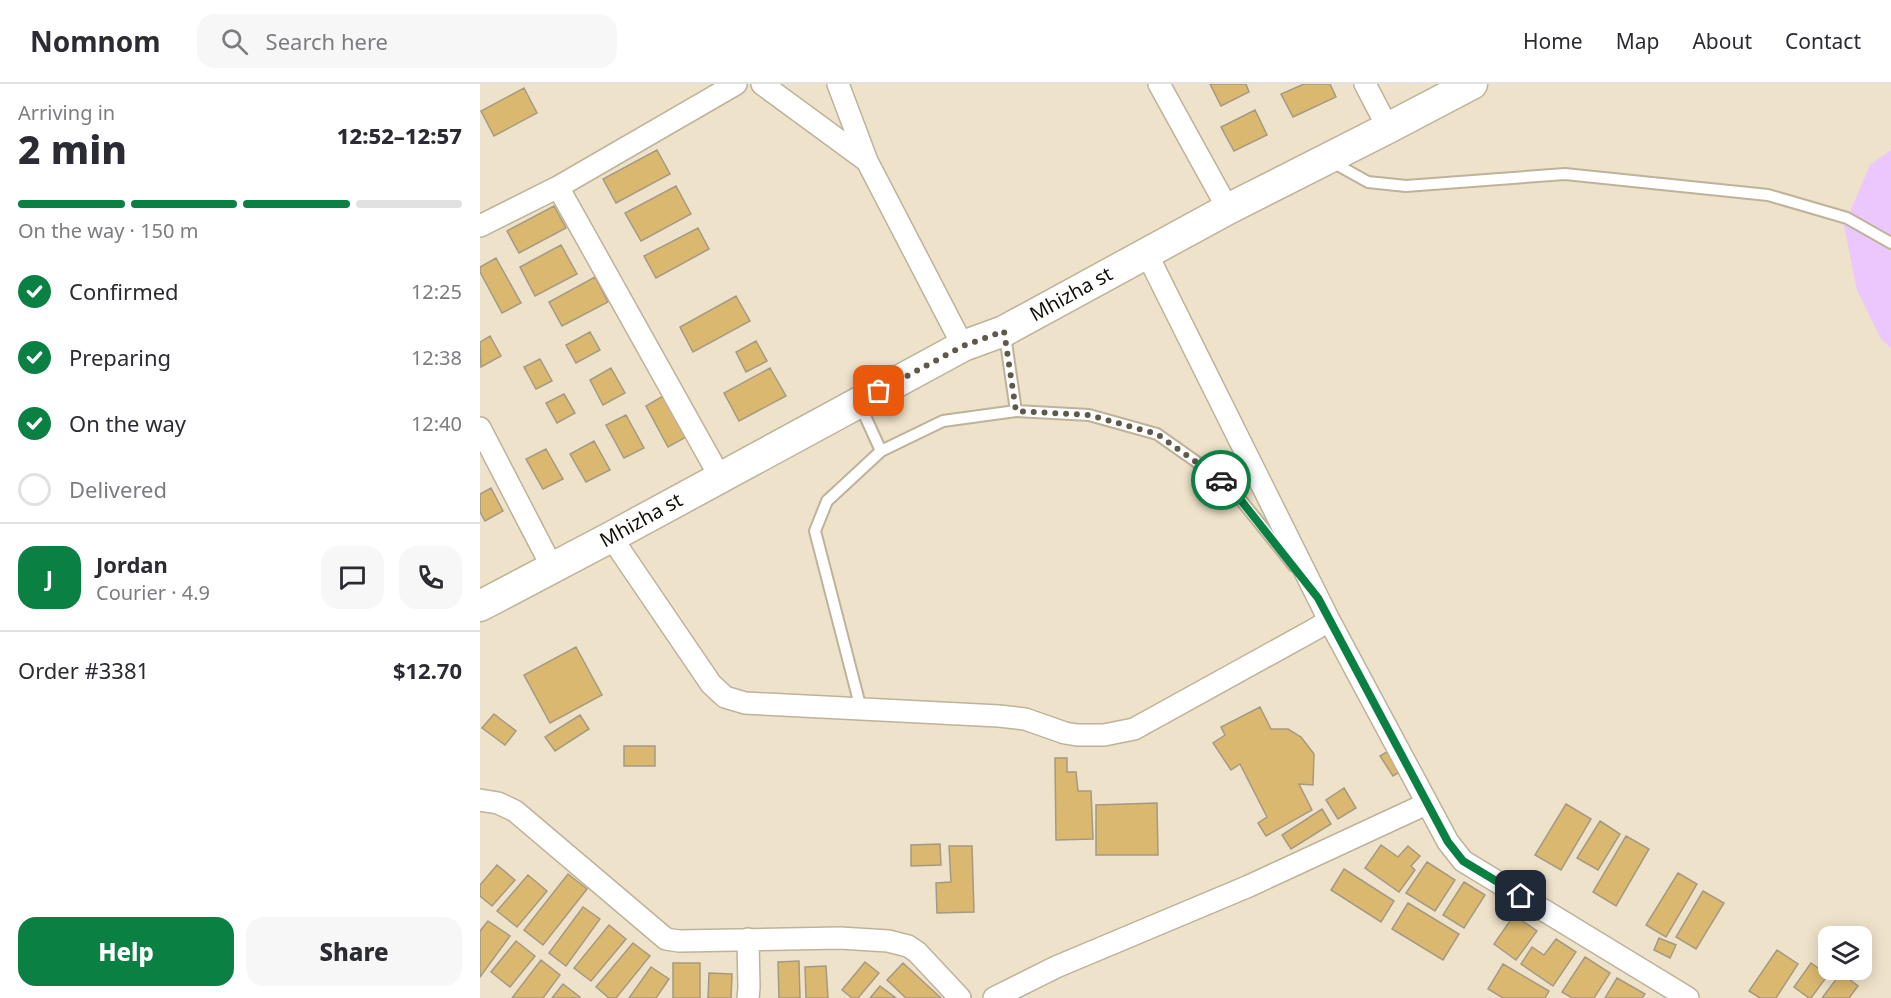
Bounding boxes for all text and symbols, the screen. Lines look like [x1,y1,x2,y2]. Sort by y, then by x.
search box [197,14,617,68]
text: Nomnom [30,22,161,60]
icon: search [218,25,251,58]
text: Search here [266,26,388,56]
text: Home [1523,27,1583,55]
text: Map [1616,27,1659,55]
text: About [1692,27,1752,55]
text: Contact [1785,27,1861,55]
text: Arriving in [18,99,115,126]
text: 12:52–12:57 [337,120,462,150]
text: 2 min [18,122,127,175]
text: On the way · 150 m [18,217,198,244]
street label: Mhizha st [1025,260,1117,327]
icon: check [18,275,51,308]
text: Confirmed [69,276,179,306]
text: 12:25 [411,278,462,305]
icon: check [18,341,51,374]
text: Preparing [69,342,171,372]
text: 12:38 [411,344,462,371]
pin [853,365,904,416]
icon: bag [862,374,895,407]
icon: check [18,407,51,440]
text: On the way [69,408,186,438]
text: 12:40 [411,410,462,437]
courier [1191,450,1251,510]
icon: car [1205,464,1238,497]
text: Delivered [69,474,167,504]
street label: Mhizha st [595,486,687,553]
button: chat [321,546,384,609]
button: phone [399,546,462,609]
text: Jordan [96,549,168,579]
text: J [46,562,53,592]
text: Courier · 4.9 [96,579,210,606]
text: Order #3381 [18,655,149,685]
text: $12.70 [393,655,462,685]
pin [1495,870,1546,921]
icon: home [1504,879,1537,912]
button: Help [18,917,234,986]
button: Share [246,917,462,986]
map controls [1818,926,1872,980]
button: layers [1818,926,1872,980]

